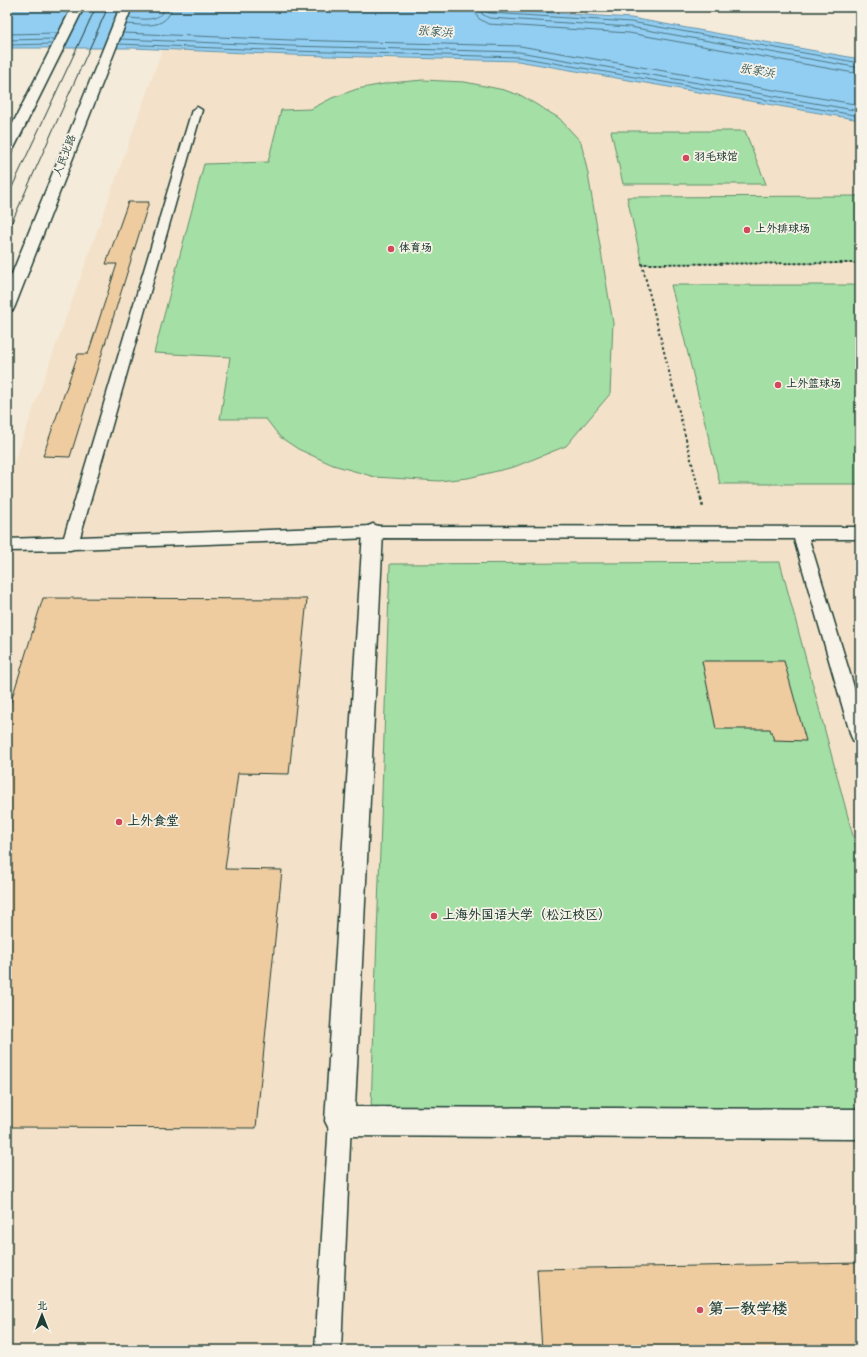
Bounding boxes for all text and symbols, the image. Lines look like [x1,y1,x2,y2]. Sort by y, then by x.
water label: 张家浜 [416,23,455,43]
water label: 张家浜 [738,61,777,83]
street label: 人民北路 [51,133,81,179]
place label: 羽毛球馆 [694,150,738,166]
marker: 羽毛球馆 [681,153,691,163]
place label: 上外排球场 [755,222,810,238]
marker: 上外排球场 [742,225,752,235]
place label: 体育场 [399,241,432,257]
marker: 体育场 [386,244,396,254]
place label: 上外篮球场 [786,377,841,393]
marker: 上外篮球场 [773,380,783,390]
place label: 上外食堂 [127,813,179,832]
marker: 上外食堂 [114,817,124,827]
place label: 上海外国语大学（松江校区） [442,907,611,926]
marker: 上海外国语大学（松江校区） [429,911,439,921]
north arrow [22,1295,62,1335]
text: 北 [37,1299,48,1315]
place label: 第一教学楼 [708,1299,788,1322]
marker: 第一教学楼 [695,1305,705,1315]

